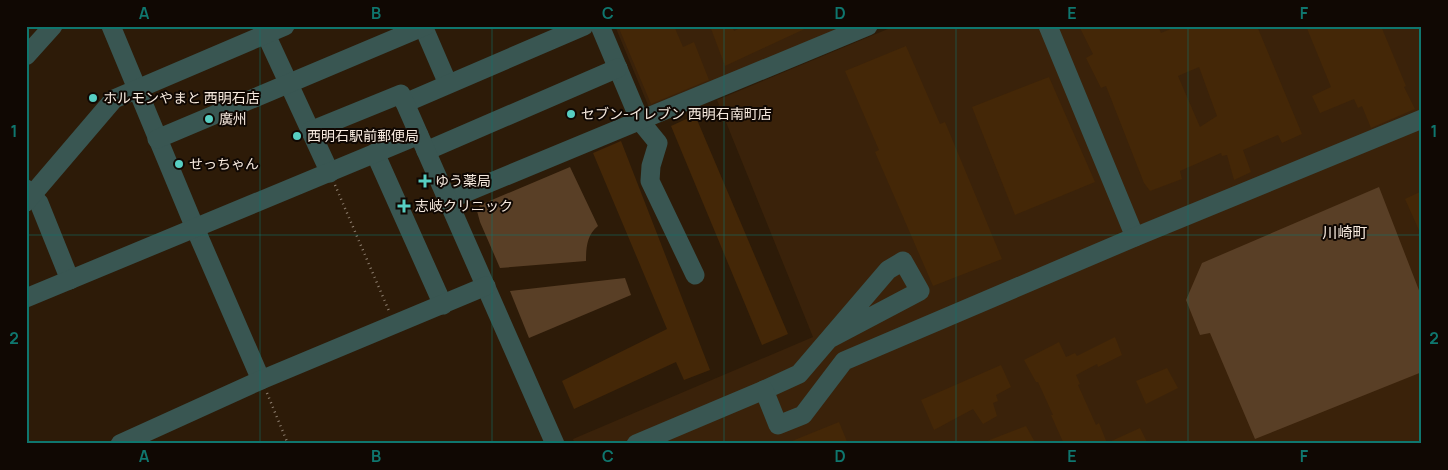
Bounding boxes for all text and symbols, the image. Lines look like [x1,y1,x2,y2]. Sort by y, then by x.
text: A [139,2,150,24]
text: B [371,2,381,24]
text: C [602,2,614,24]
text: D [834,2,846,24]
text: E [1067,2,1077,24]
text: F [1300,2,1309,24]
place label: ホルモンやまと 西明石店 [103,88,260,107]
marker: ホルモンやまと 西明石店 [87,92,99,104]
place label: セブン-イレブン 西明石南町店 [581,104,772,123]
marker: セブン-イレブン 西明石南町店 [565,108,577,120]
place label: 廣州 [219,109,247,128]
marker: 廣州 [203,113,215,125]
text: 1 [10,120,18,142]
text: 1 [1430,120,1438,142]
place label: 西明石駅前郵便局 [307,126,419,145]
marker: 西明石駅前郵便局 [291,130,303,142]
place label: せっちゃん [189,154,259,173]
marker: せっちゃん [173,158,185,170]
place label: ゆう薬局 [435,171,491,190]
marker: ゆう薬局 [419,175,431,187]
place label: 志岐クリニック [415,196,513,215]
marker: 志岐クリニック [397,199,411,213]
district label: 川崎町 [1322,222,1368,243]
text: 2 [9,327,19,349]
text: 2 [1429,327,1439,349]
text: A [139,445,150,467]
text: B [371,445,381,467]
text: C [602,445,614,467]
text: D [834,445,846,467]
text: E [1067,445,1077,467]
text: F [1300,445,1309,467]

